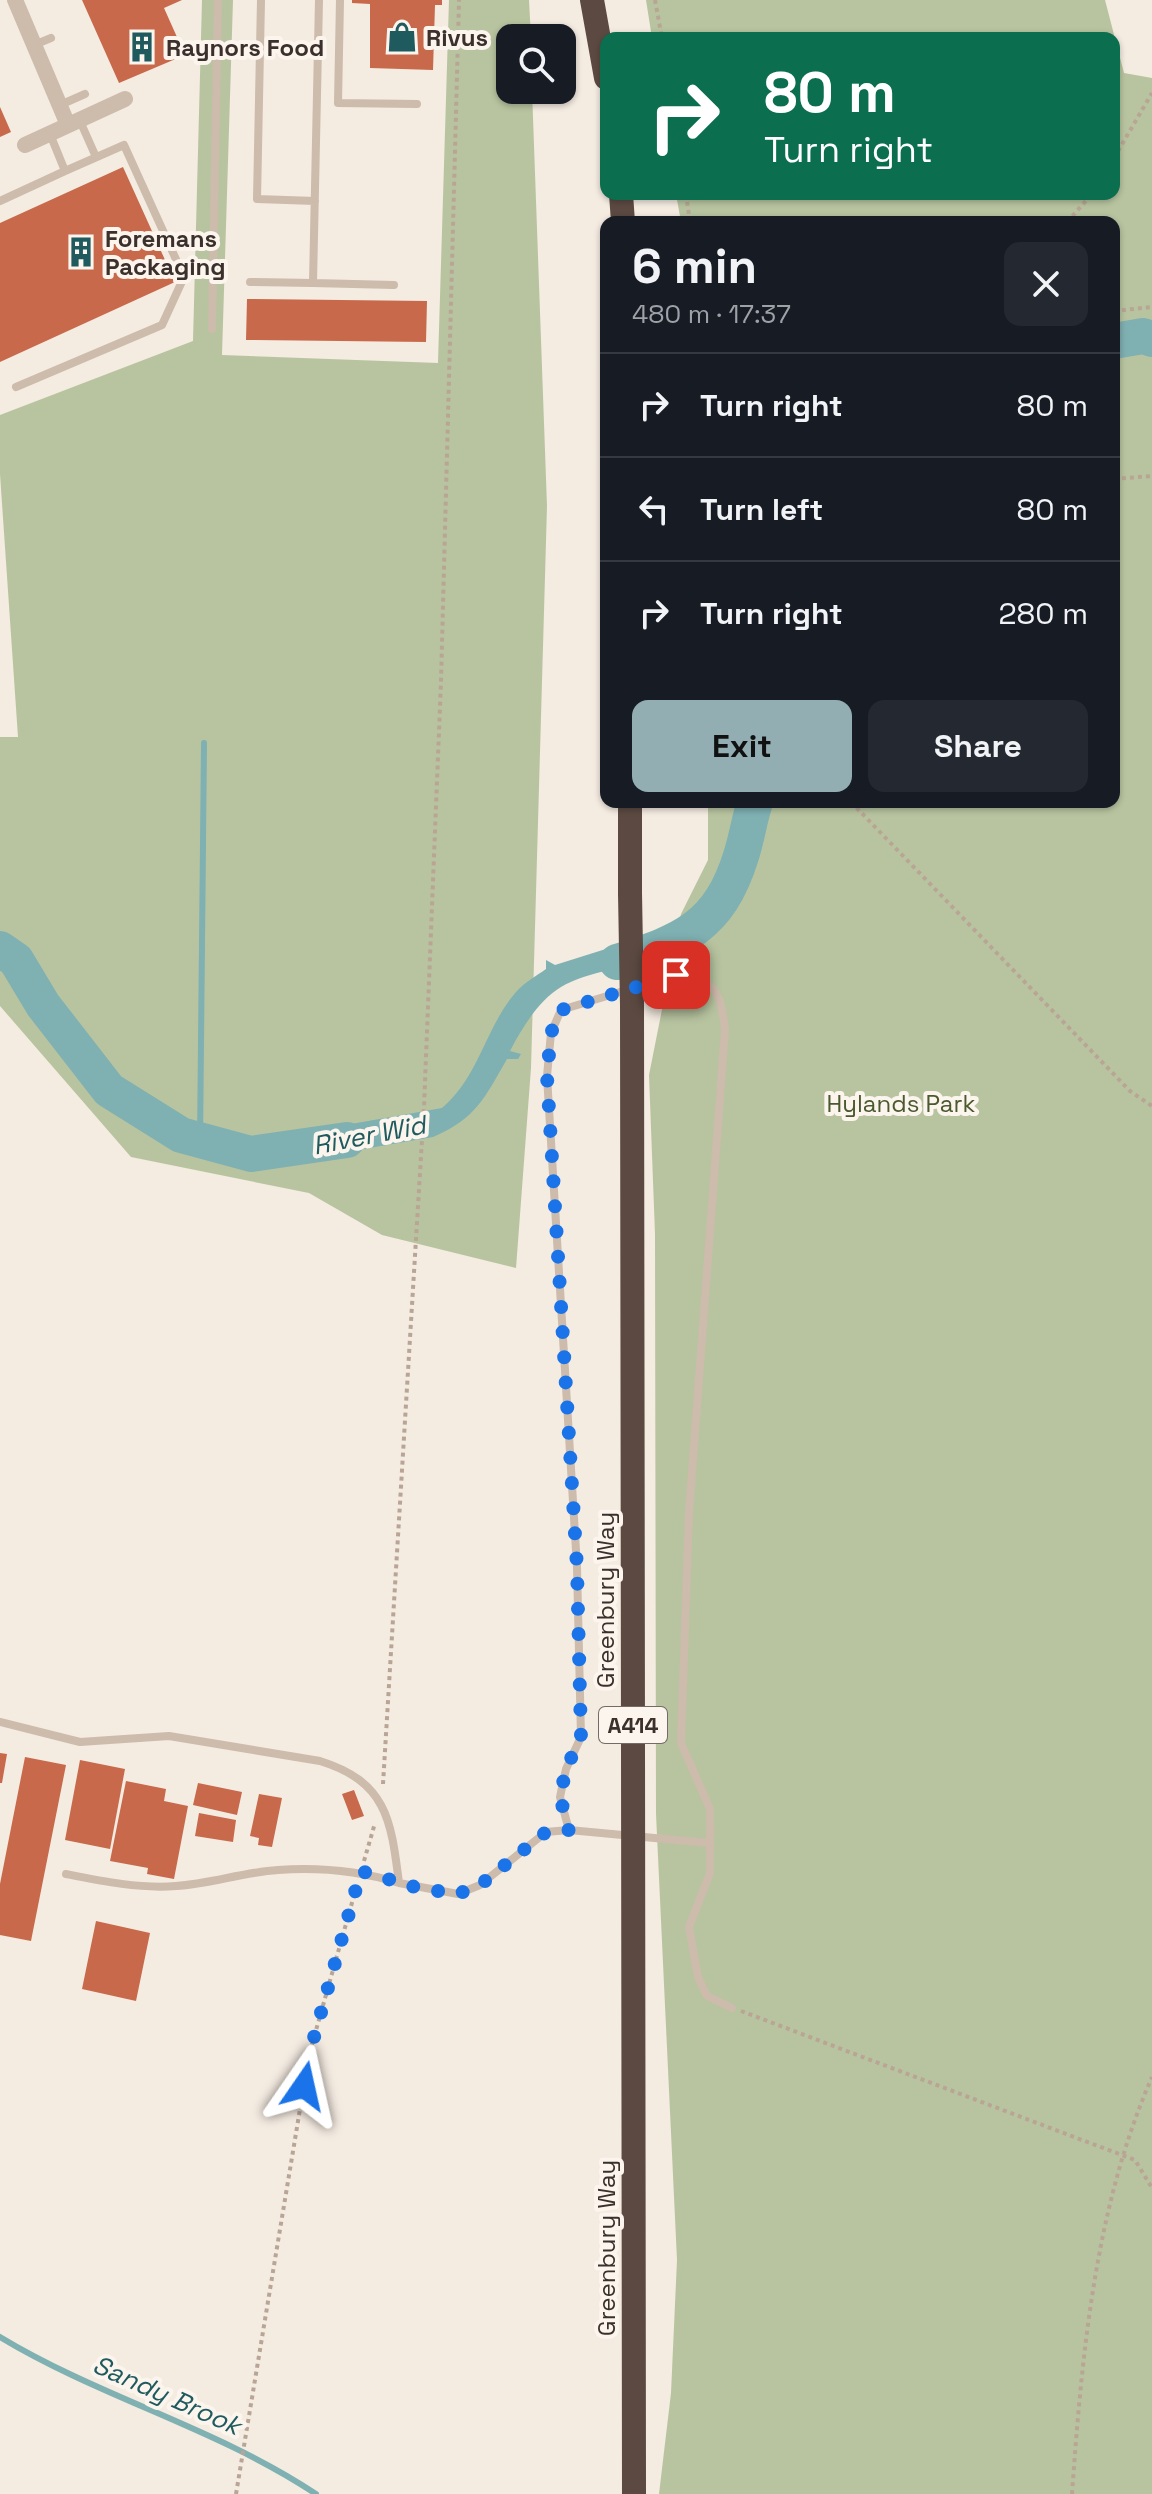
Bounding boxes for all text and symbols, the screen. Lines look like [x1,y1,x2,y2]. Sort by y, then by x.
shop icon: Rivus [385,20,419,54]
place label: Rivus [426,22,488,53]
map controls [496,24,576,104]
button: search [496,24,576,104]
building icon: Raynors Food [125,30,159,64]
place label: Raynors Food [166,32,324,63]
text: 80 m [764,57,896,128]
icon: right [632,64,736,168]
text: Turn right [764,127,933,173]
place label: Foremans Packaging [105,223,226,282]
building icon: Foremans Packaging [64,235,98,269]
text: 6 min [632,236,757,297]
button: close [1004,242,1088,326]
text: 480 m · 17:37 [632,297,791,331]
icon: right [632,383,676,427]
text: Turn right [700,386,843,425]
text: 80 m [1017,386,1088,425]
icon: left [632,487,676,531]
text: Turn left [700,490,823,529]
text: 80 m [1017,490,1088,529]
icon: right [632,591,676,635]
text: Turn right [700,594,843,633]
text: 280 m [998,594,1088,633]
button: Exit [632,700,852,792]
button: Share [868,700,1088,792]
pin [642,941,710,1009]
icon: arrive [654,953,698,997]
park label: Hylands Park [826,1088,976,1119]
water label: River Wid [310,1107,431,1163]
street label: Greenbury Way [590,1512,621,1688]
road number: A414 [599,1707,667,1743]
position arrow [262,2044,346,2128]
street label: Greenbury Way [591,2160,622,2336]
water label: Sandy Brook [88,2347,249,2444]

